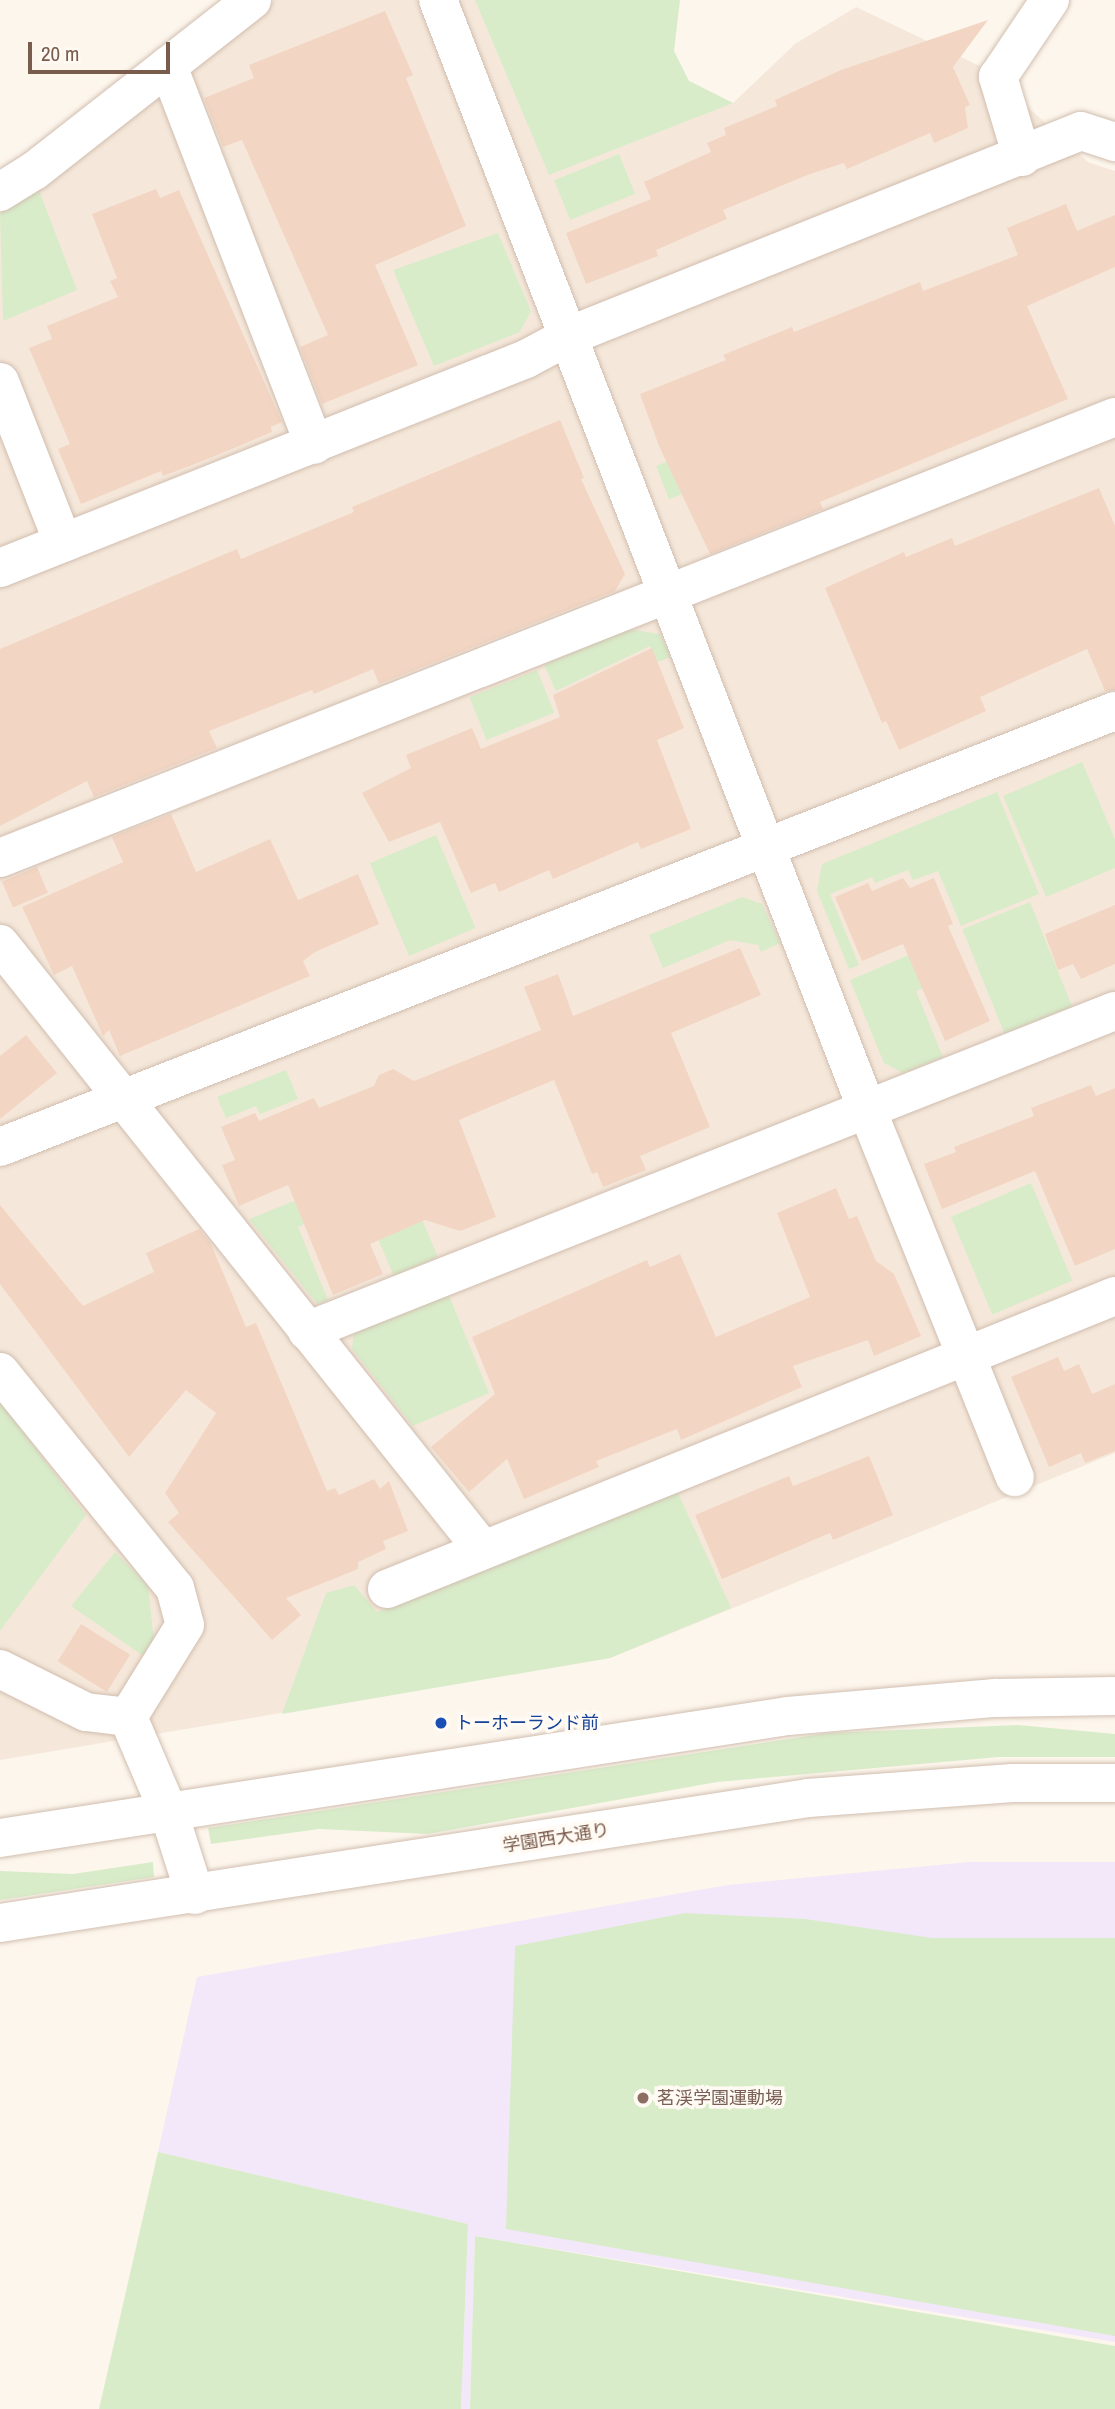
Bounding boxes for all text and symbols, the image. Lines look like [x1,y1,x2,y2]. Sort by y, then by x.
scale bar [32,28,173,72]
text: 20 m [41,39,79,68]
place label: トーホーランド前 [455,1712,599,1734]
marker: トーホーランド前 [433,1715,449,1731]
street label: 学園西大通り [501,1819,611,1857]
place label: 茗渓学園運動場 [657,2087,783,2109]
marker: 茗渓学園運動場 [635,2090,651,2106]

